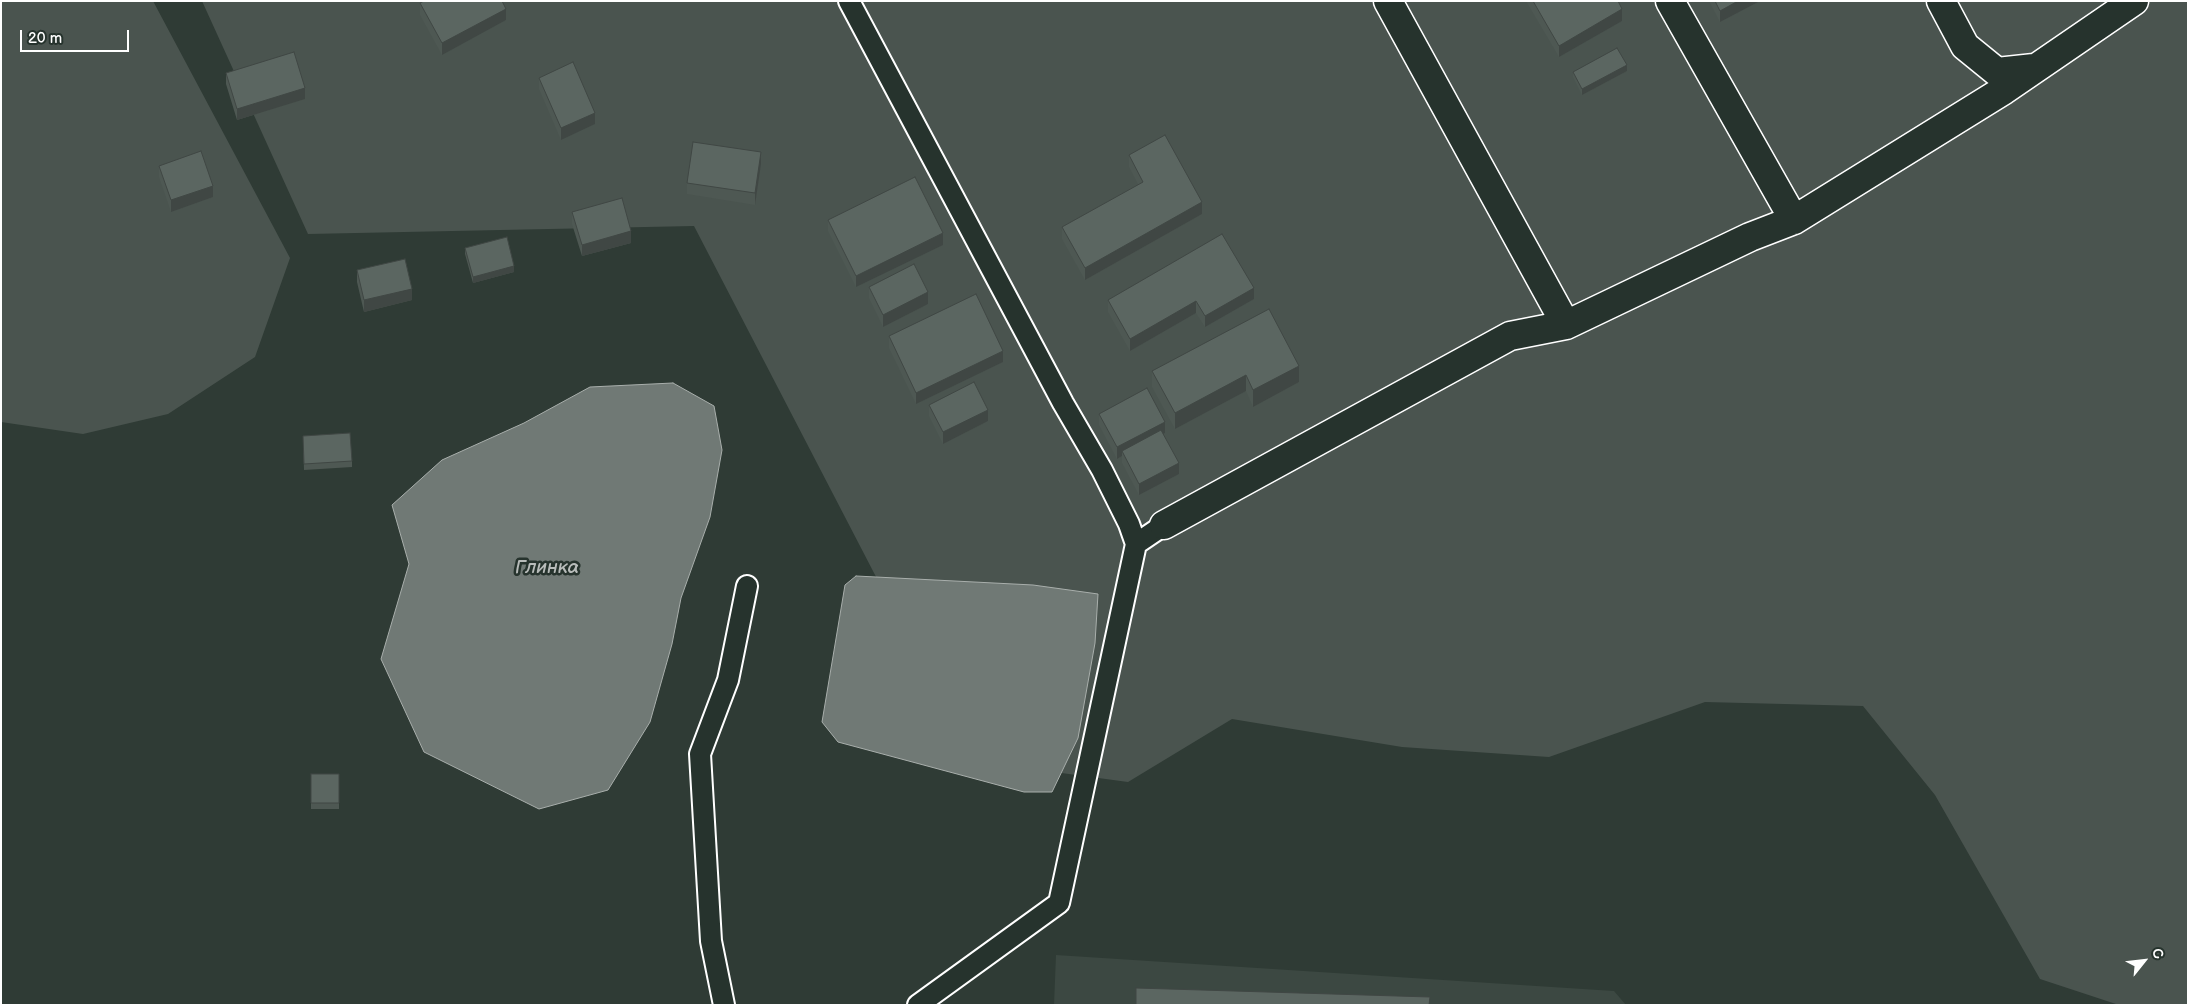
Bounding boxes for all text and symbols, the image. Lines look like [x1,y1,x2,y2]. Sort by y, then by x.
scale bar [22,20,131,52]
text: 20 m [28,29,62,48]
water label: Глинка [515,557,579,579]
north arrow [2119,936,2169,986]
text: С [2148,945,2167,962]

